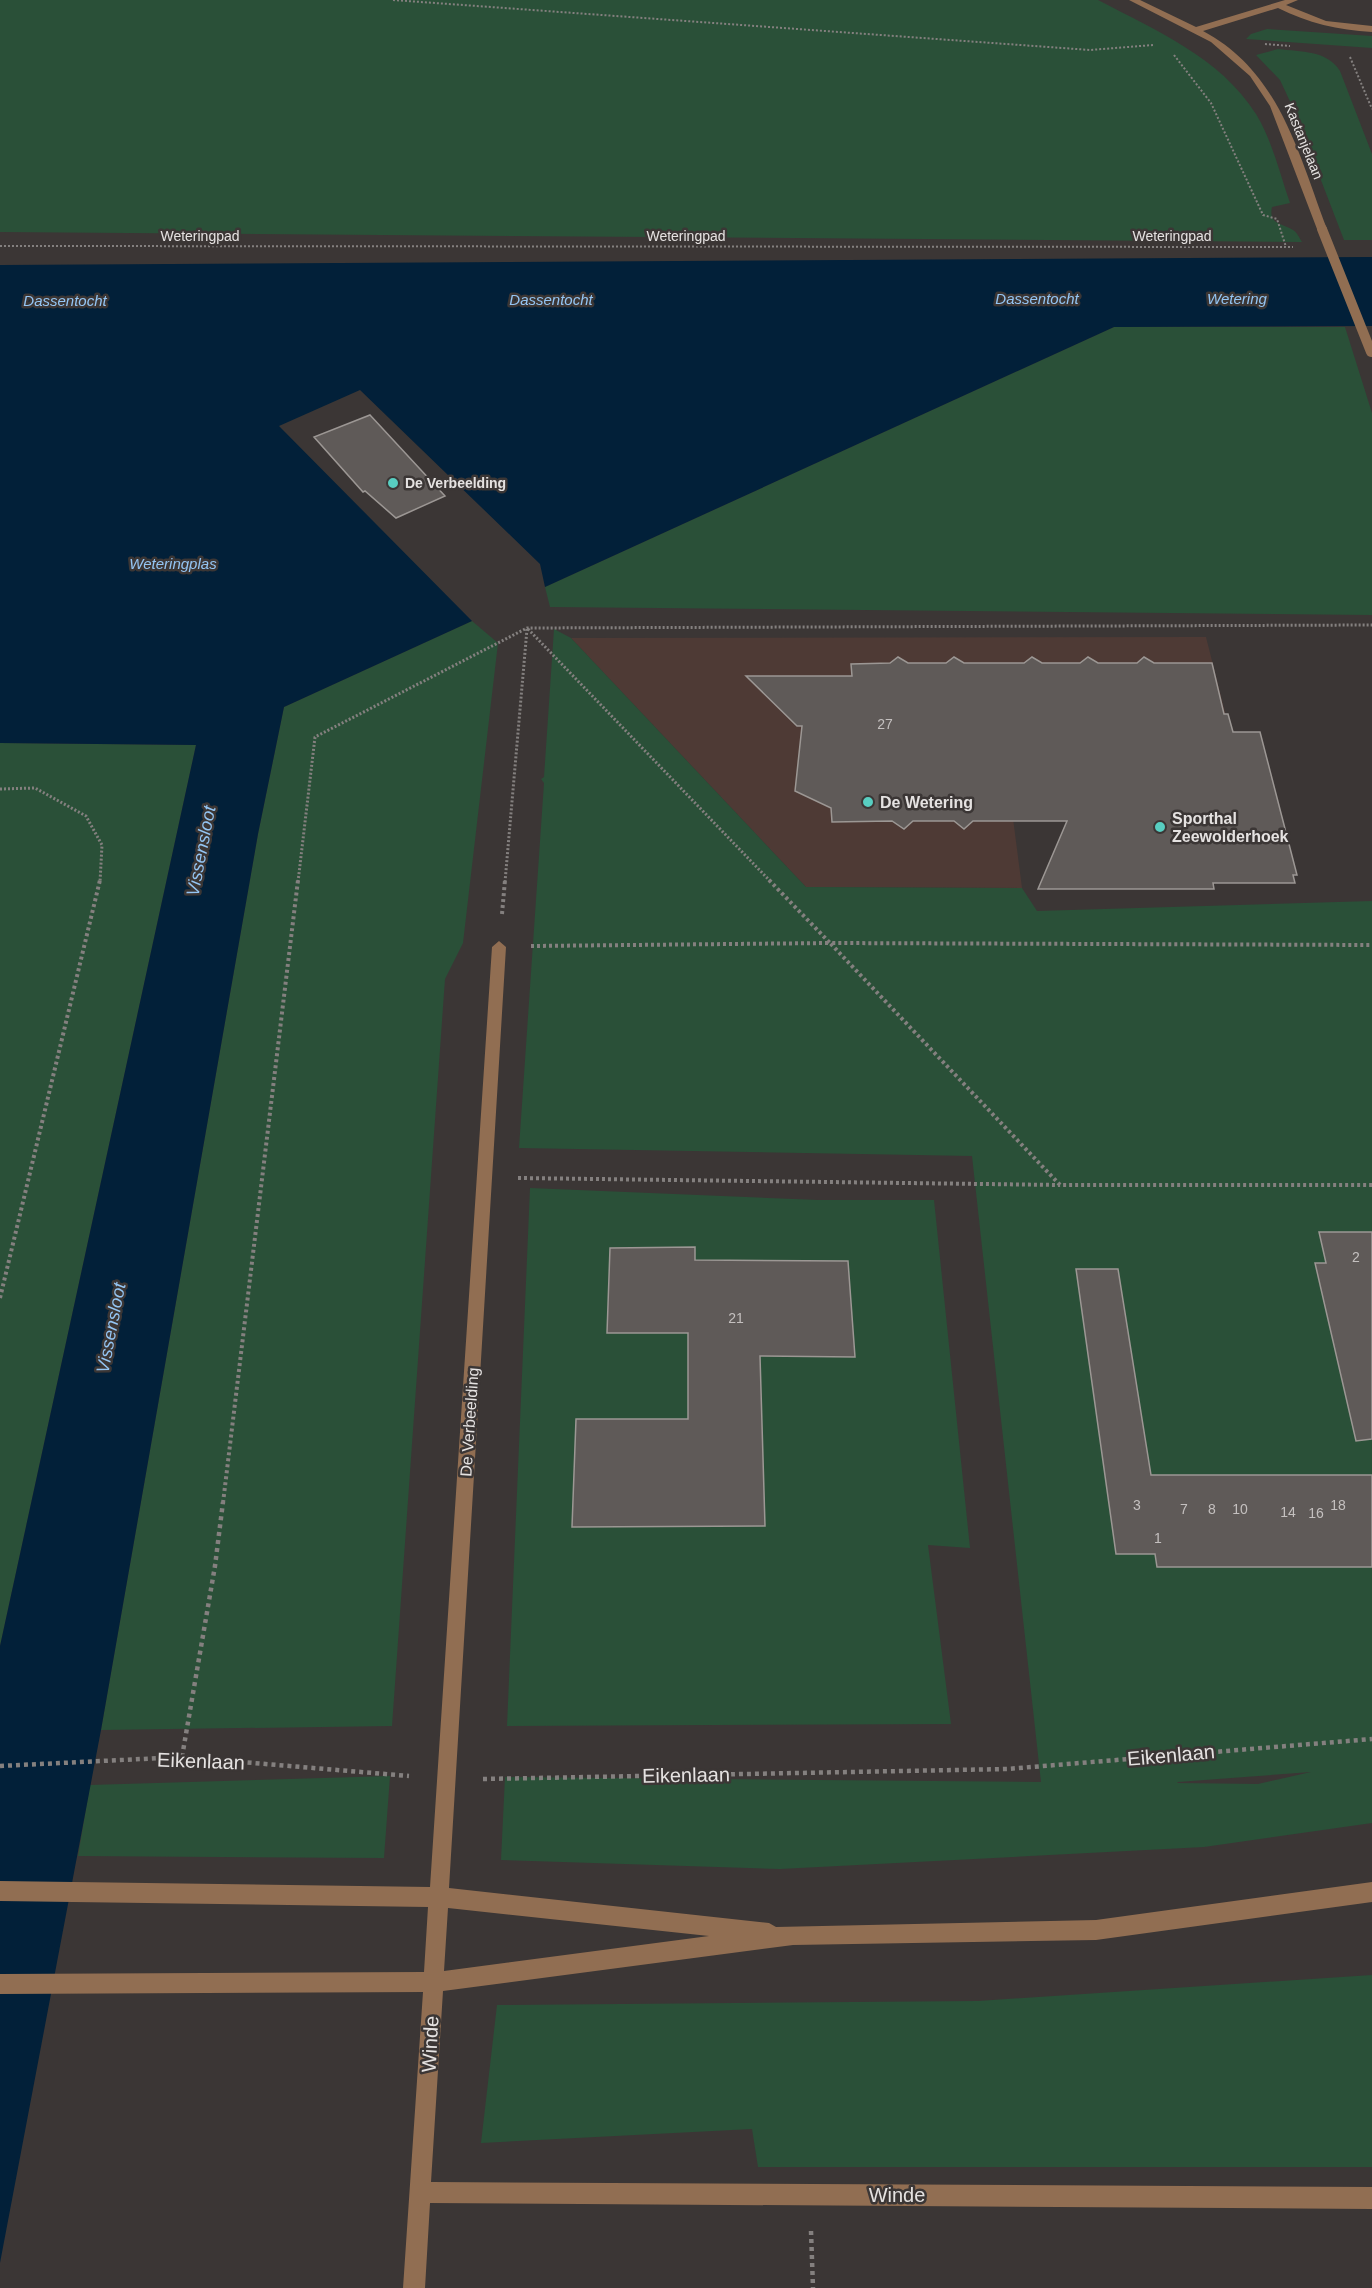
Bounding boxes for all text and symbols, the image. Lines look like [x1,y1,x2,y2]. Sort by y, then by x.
street label: Kastanjelaan [1281,100,1327,182]
street label: Weteringpad [160,228,240,244]
street label: Weteringpad [646,228,726,244]
street label: Weteringpad [1132,228,1212,244]
water label: Dassentocht [995,290,1080,307]
water label: Wetering [1207,290,1268,307]
water label: Dassentocht [509,291,594,308]
water label: Dassentocht [23,292,108,309]
place label: De Verbeelding [405,475,506,491]
marker: De Verbeelding [386,476,400,490]
water label: Weteringplas [129,555,217,572]
house number: 27 [877,716,893,732]
place label: De Wetering [880,794,973,811]
marker: De Wetering [861,795,875,809]
water label: Vissensloot [182,803,220,898]
place label: Sporthal Zeewolderhoek [1172,810,1289,845]
marker: Sporthal Zeewolderhoek [1153,820,1167,834]
house number: 2 [1352,1249,1360,1265]
water label: Vissensloot [92,1280,130,1375]
house number: 21 [728,1310,744,1326]
street label: De Verbeelding [457,1367,482,1477]
house number: 3 [1133,1497,1141,1513]
house number: 18 [1330,1497,1346,1513]
house number: 7 [1180,1501,1188,1517]
house number: 8 [1208,1501,1216,1517]
house number: 10 [1232,1501,1248,1517]
house number: 14 [1280,1504,1296,1520]
house number: 16 [1308,1505,1324,1521]
house number: 1 [1154,1530,1162,1546]
street label: Eikenlaan [1126,1740,1216,1770]
street label: Eikenlaan [157,1748,245,1774]
street label: Eikenlaan [642,1763,730,1787]
street label: Winde [418,2015,442,2073]
street label: Winde [869,2184,925,2206]

